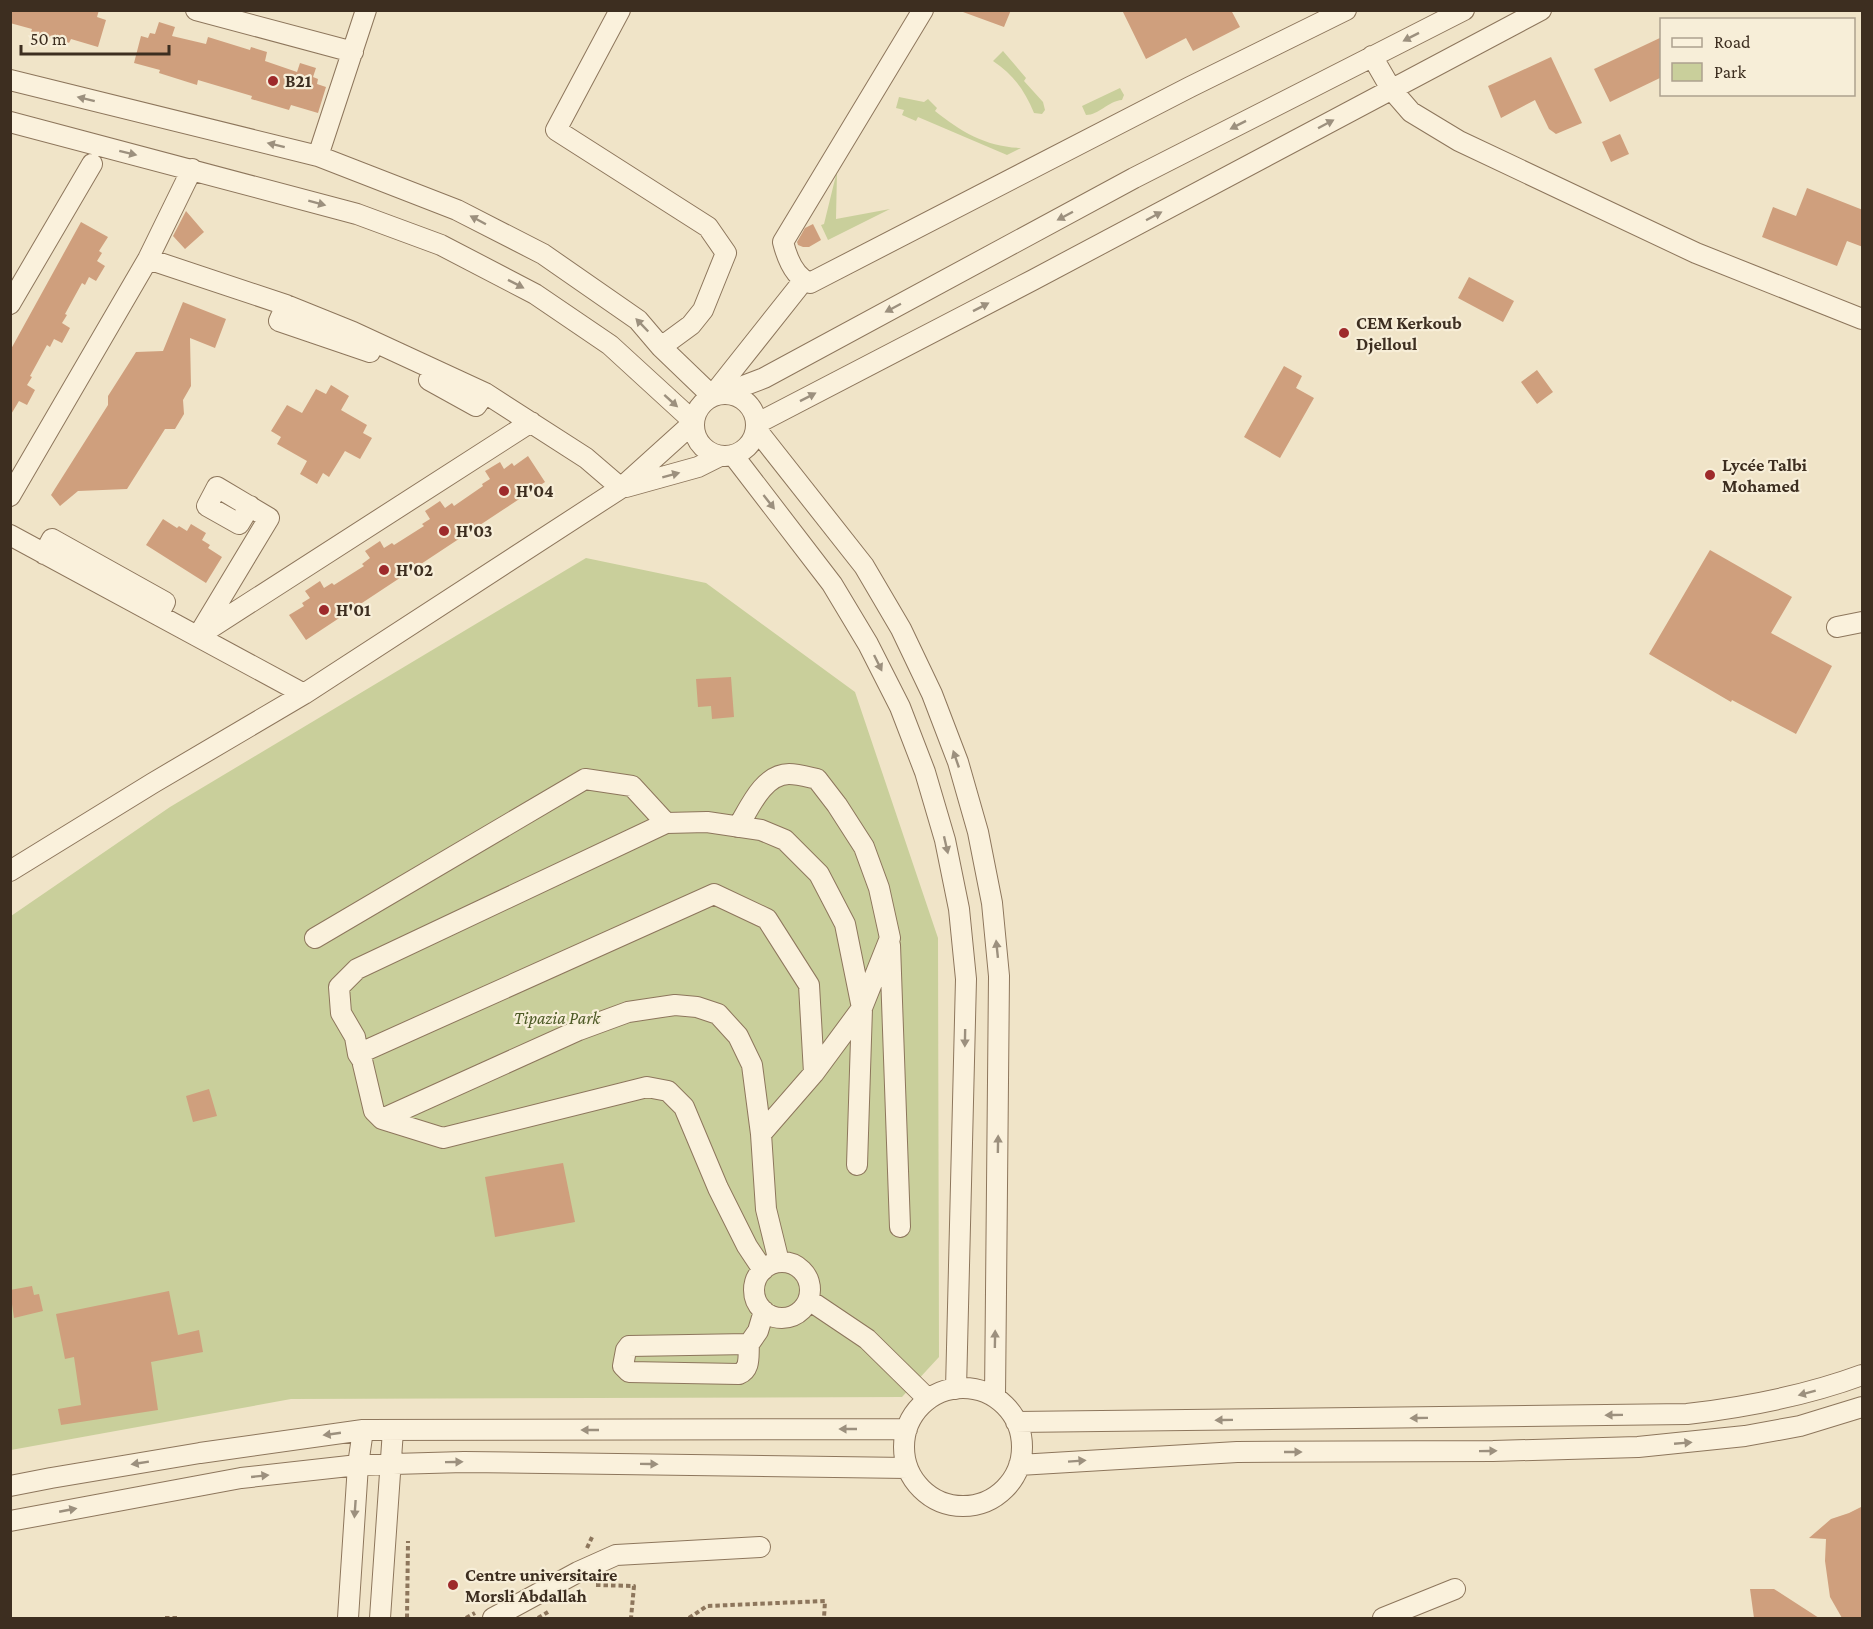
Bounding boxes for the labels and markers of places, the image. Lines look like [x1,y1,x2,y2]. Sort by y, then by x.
place label: B21 [285,71,312,91]
marker: B21 [266,74,280,88]
place label: CEM Kerkoub Djelloul [1356,313,1462,355]
marker: CEM Kerkoub Djelloul [1337,326,1351,340]
place label: Lycée Talbi Mohamed [1722,455,1808,496]
marker: Lycée Talbi Mohamed [1703,468,1717,482]
place label: H'04 [516,481,554,501]
marker: H'04 [497,484,511,498]
place label: H'03 [456,521,493,541]
marker: H'03 [437,524,451,538]
place label: H'02 [396,560,433,580]
marker: H'02 [377,563,391,577]
place label: H'01 [336,600,371,620]
marker: H'01 [317,603,331,617]
place label: Centre universitaire Morsli Abdallah [465,1565,617,1606]
marker: Centre universitaire Morsli Abdallah [446,1578,460,1592]

